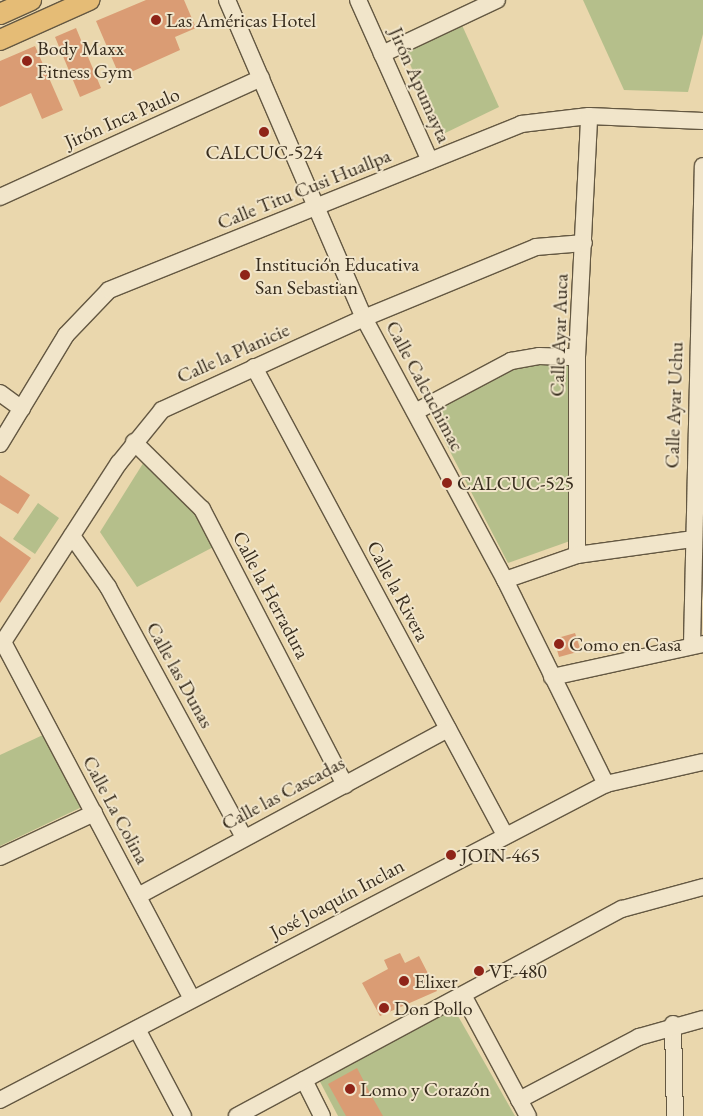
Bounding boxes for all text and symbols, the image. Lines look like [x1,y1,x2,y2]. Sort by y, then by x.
place label: Las Américas Hotel [166,8,316,32]
marker: Las Américas Hotel [150,14,162,26]
street label: Jirón Apumayta [384,23,456,147]
place label: Body Maxx Fitness Gym [37,37,133,84]
marker: Body Maxx Fitness Gym [21,55,33,67]
street label: Jirón Inca Paulo [61,82,183,154]
marker: CALCUC-524 [258,126,270,138]
place label: CALCUC-524 [205,140,323,164]
street label: Calle Titu Cusi Huallpa [214,143,394,235]
place label: Institución Educativa San Sebastian [255,252,419,299]
marker: Institución Educativa San Sebastian [239,269,251,281]
street label: Calle Ayar Auca [545,273,573,397]
street label: Calle Calcuchimac [381,317,469,455]
street label: Calle la Planicie [173,318,293,388]
street label: Calle Ayar Uchu [660,341,688,469]
place label: CALCUC-525 [457,471,574,495]
marker: CALCUC-525 [441,477,453,489]
street label: Calle la Herradura [227,527,315,663]
street label: Calle la Rivera [362,537,434,645]
street label: Calle las Dunas [141,618,219,732]
place label: Como en Casa [569,632,682,656]
marker: Como en Casa [553,638,565,650]
street label: Calle las Cascadas [217,751,349,835]
street label: Calle La Colina [77,752,155,868]
place label: JOIN-465 [461,843,540,867]
marker: JOIN-465 [445,849,457,861]
street label: José Joaquín Inclan [266,854,408,944]
place label: VF-480 [489,959,547,983]
marker: VF-480 [473,965,485,977]
place label: Elixer [414,969,458,993]
marker: Elixer [398,975,410,987]
place label: Don Pollo [394,996,473,1020]
marker: Don Pollo [378,1002,390,1014]
place label: Lomo y Corazón [360,1077,490,1101]
marker: Lomo y Corazón [344,1083,356,1095]

